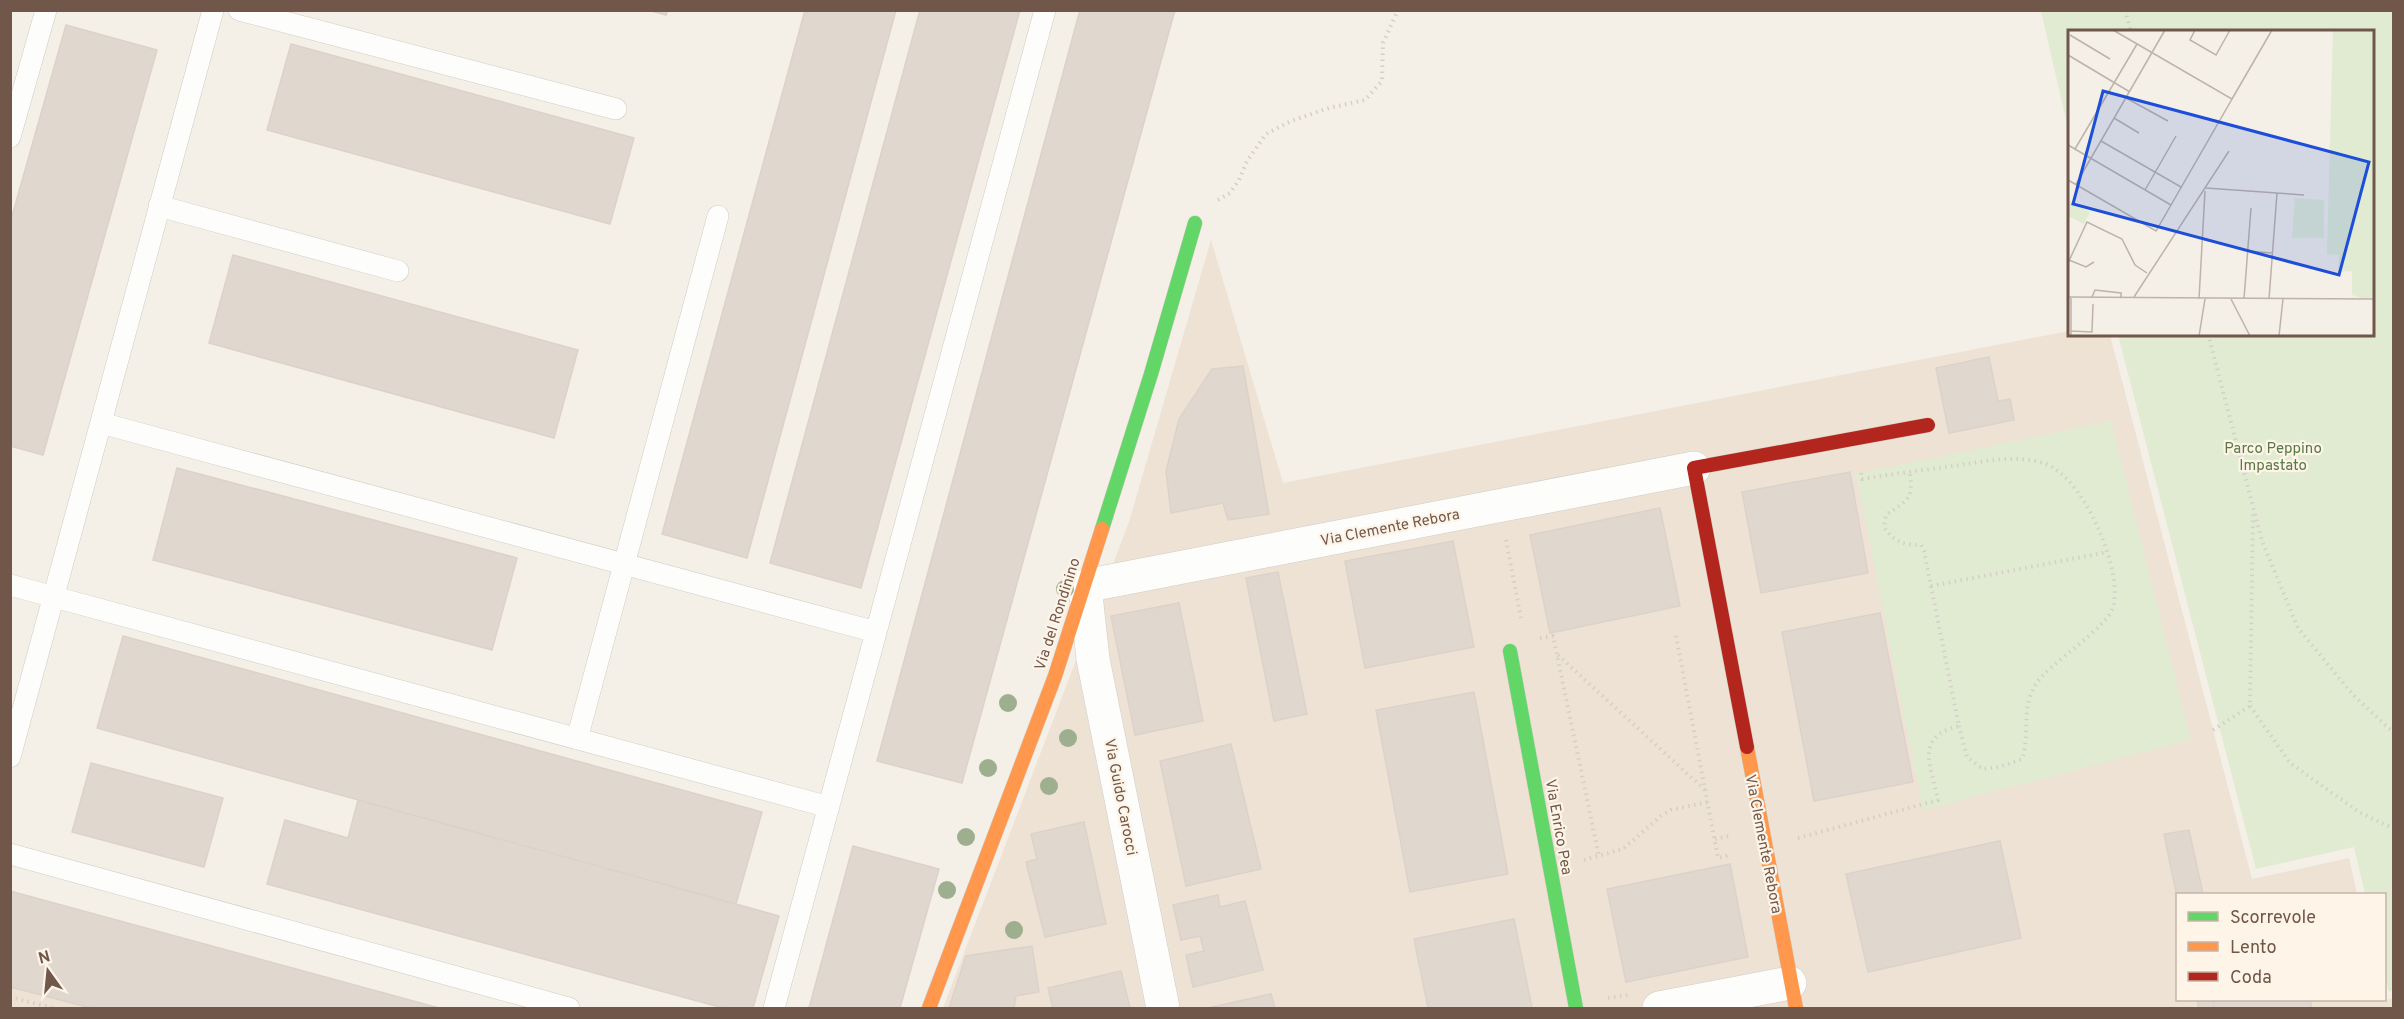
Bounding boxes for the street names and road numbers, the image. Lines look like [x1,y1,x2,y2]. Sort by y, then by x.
street label: Via Clemente Rebora [1319,506,1462,551]
street label: Via del Rondinino [1031,556,1086,673]
street label: Via Guido Carocci [1099,737,1140,857]
street label: Via Clemente Rebora [1740,773,1785,916]
street label: Via Enrico Pea [1540,778,1575,877]

